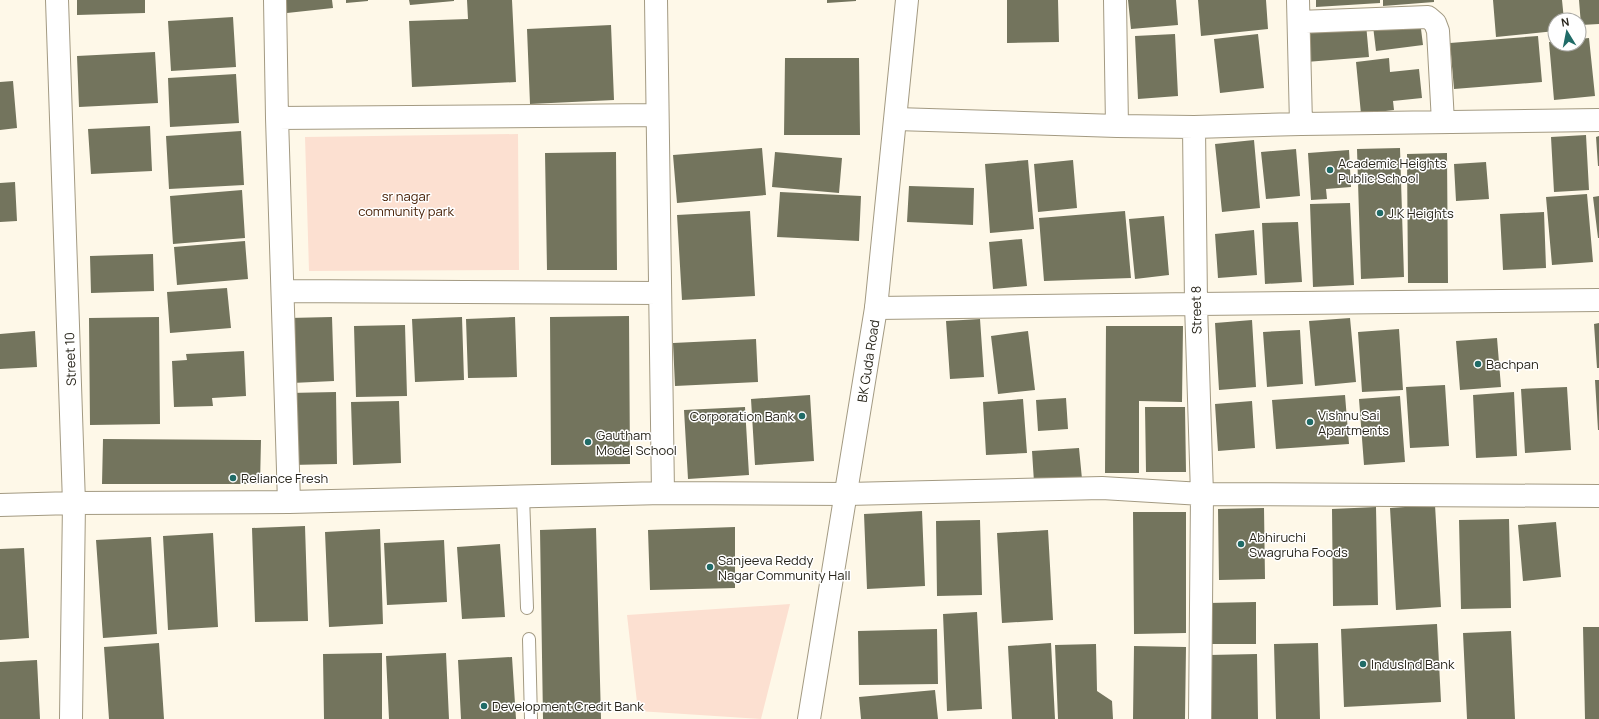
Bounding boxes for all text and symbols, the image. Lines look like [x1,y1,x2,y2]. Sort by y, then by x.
north arrow [1547,12,1587,52]
text: N [1560,14,1570,30]
place label: Academic Heights Public School [1338,154,1447,187]
marker: Academic Heights Public School [1325,165,1335,175]
park label: sr nagar community park [358,187,454,220]
place label: J.K Heights [1388,204,1454,222]
marker: J.K Heights [1375,208,1385,218]
street label: Street 8 [1187,286,1205,334]
street label: BK Guda Road [853,318,883,404]
street label: Street 10 [60,332,80,386]
place label: Bachpan [1486,355,1539,373]
marker: Bachpan [1473,359,1483,369]
place label: Vishnu Sai Apartments [1318,406,1389,439]
place label: Corporation Bank [690,407,795,425]
marker: Corporation Bank [797,411,807,421]
marker: Vishnu Sai Apartments [1305,417,1315,427]
place label: Gautham Model School [596,426,677,459]
marker: Gautham Model School [583,437,593,447]
place label: Reliance Fresh [241,469,328,487]
marker: Reliance Fresh [228,473,238,483]
place label: Abhiruchi Swagruha Foods [1249,528,1348,561]
marker: Abhiruchi Swagruha Foods [1236,539,1246,549]
place label: Sanjeeva Reddy Nagar Community Hall [718,551,851,584]
marker: Sanjeeva Reddy Nagar Community Hall [705,562,715,572]
place label: IndusInd Bank [1371,655,1455,673]
marker: IndusInd Bank [1358,659,1368,669]
place label: Development Credit Bank [492,697,644,715]
marker: Development Credit Bank [479,701,489,711]

